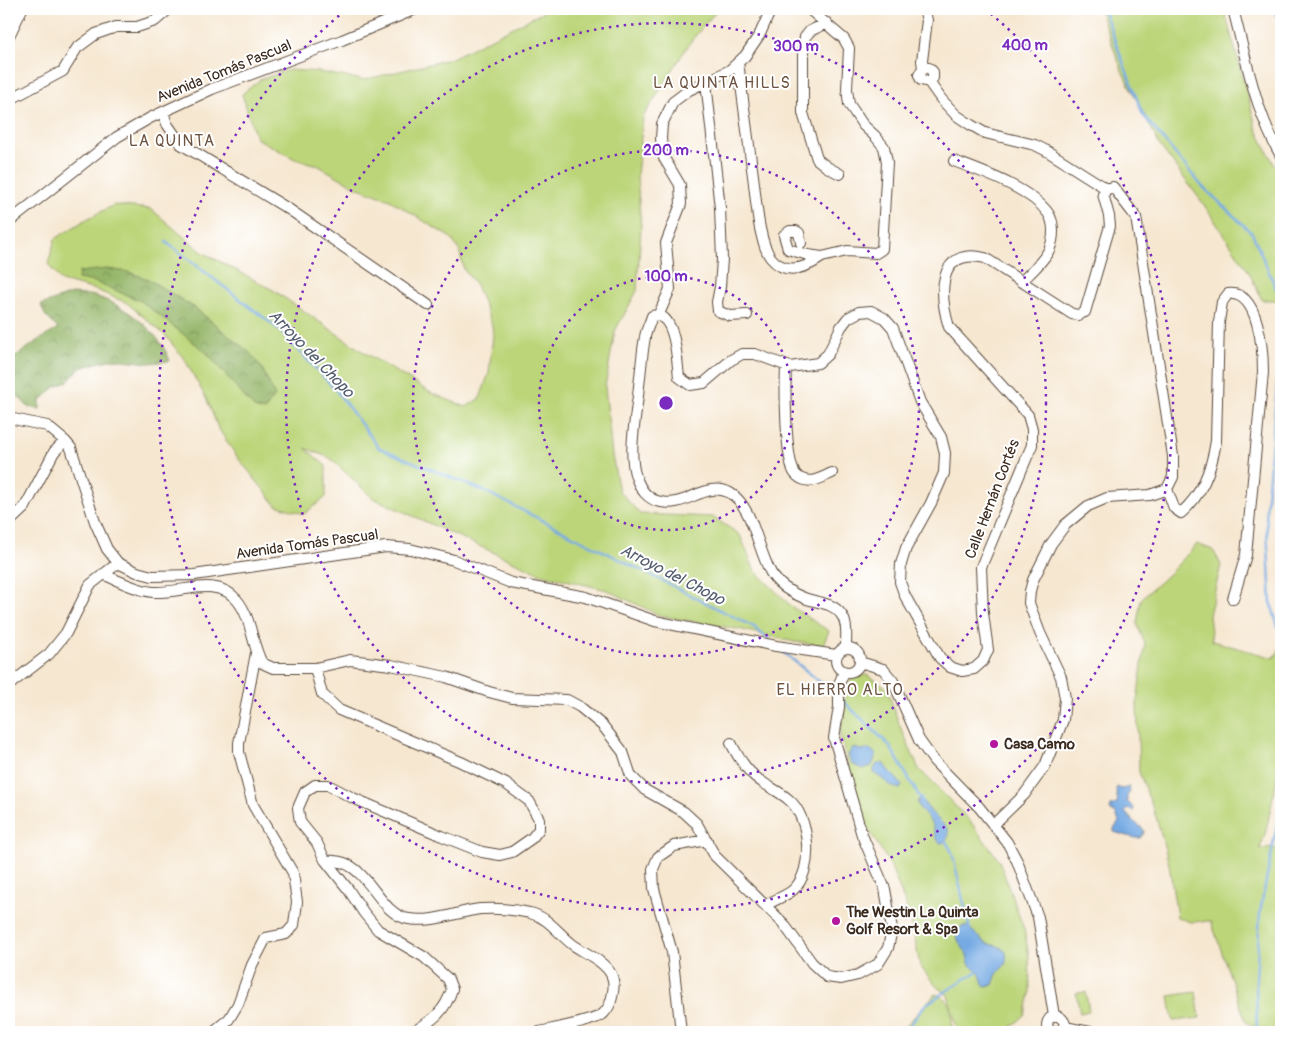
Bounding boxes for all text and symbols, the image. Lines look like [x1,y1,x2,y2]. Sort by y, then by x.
street label: Avenida Tomás Pascual [154,36,295,107]
text: 400 m [1002,36,1048,55]
text: 300 m [773,37,819,56]
district label: LA QUINTA HILLS [653,73,791,93]
district label: LA QUINTA [129,131,215,151]
text: 200 m [643,141,689,160]
text: 100 m [645,267,687,286]
water label: Arroyo del Chopo [264,306,359,403]
centre of rings [657,394,675,412]
street label: Calle Hernán Cortés [961,437,1024,562]
street label: Avenida Tomás Pascual [234,525,380,564]
water label: Arroyo del Chopo [617,540,729,610]
district label: EL HIERRO ALTO [776,680,904,700]
place label: Casa Camo [1004,735,1075,754]
marker: Casa Camo [988,738,1000,750]
place label: The Westin La Quinta Golf Resort & Spa [845,903,979,939]
marker: The Westin La Quinta Golf Resort & Spa [830,915,842,927]

